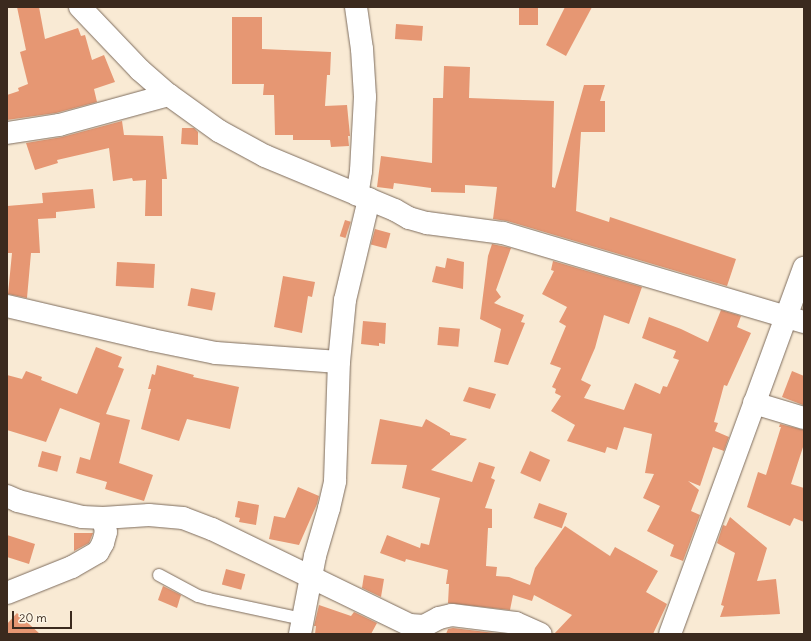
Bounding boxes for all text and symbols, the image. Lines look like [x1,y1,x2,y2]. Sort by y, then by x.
scale bar [14,603,74,629]
text: 20 m [19,610,47,625]

